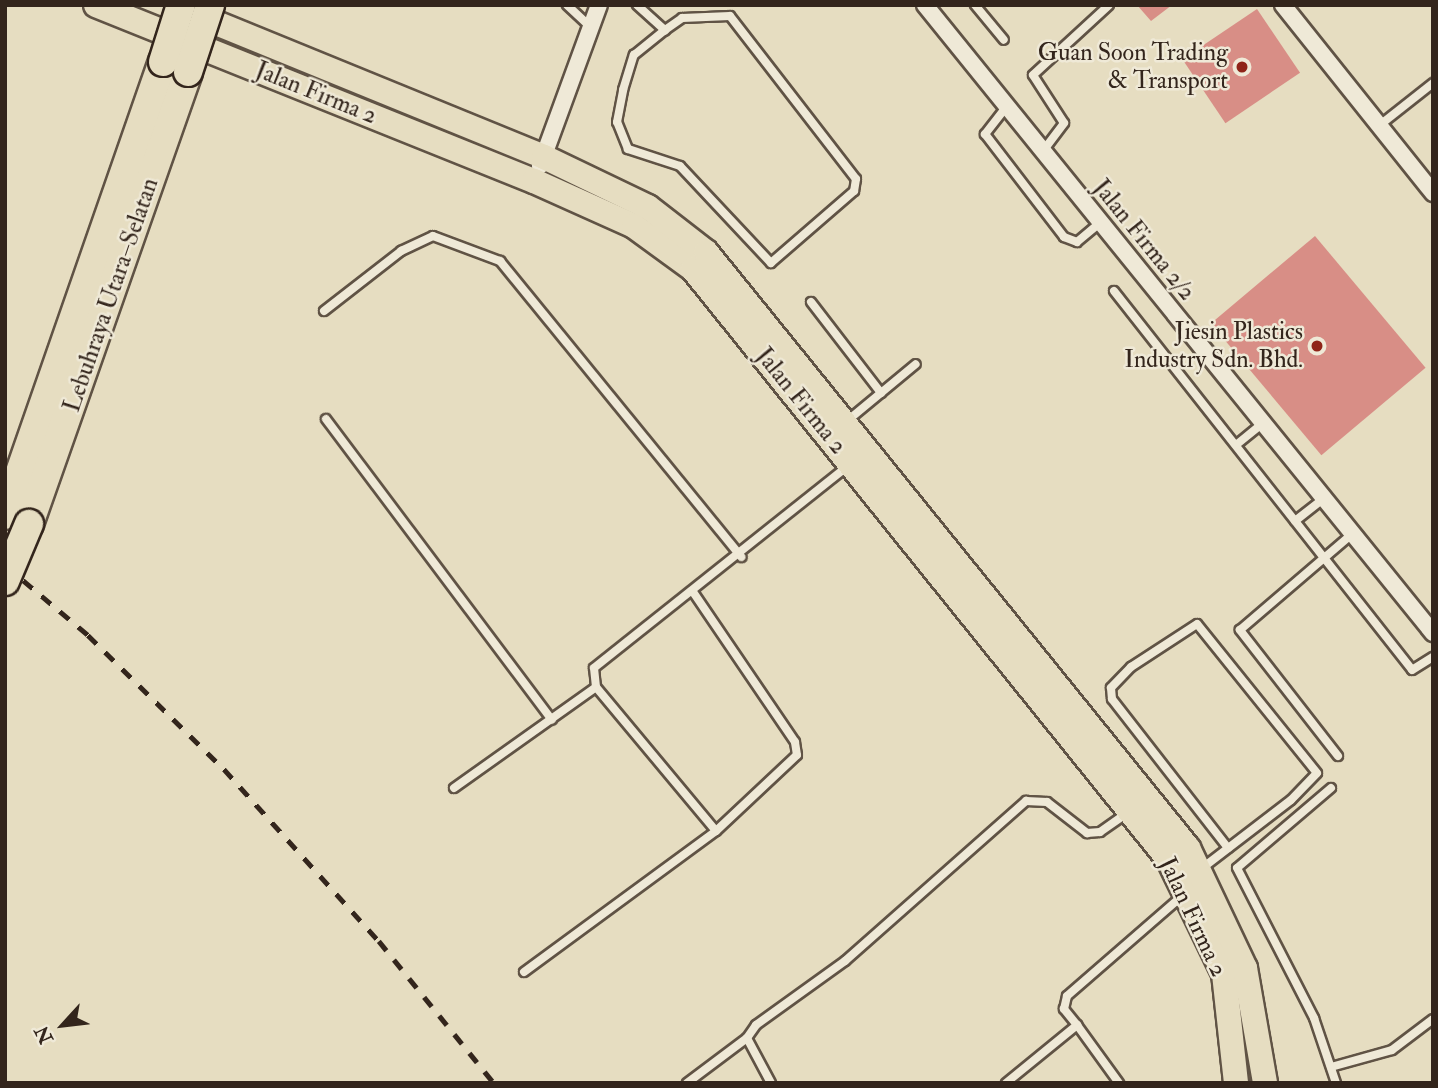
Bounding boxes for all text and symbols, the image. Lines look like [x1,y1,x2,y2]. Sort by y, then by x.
place label: Guan Soon Trading & Transport [1038,39,1228,95]
street label: Jalan Firma 2 [251,56,381,130]
marker: Guan Soon Trading & Transport [1234,59,1250,75]
street label: Lebuhraya Utara–Selatan [57,174,165,416]
street label: Jalan Firma 2/2 [1087,174,1201,306]
place label: Jiesin Plastics Industry Sdn. Bhd. [1124,318,1303,374]
marker: Jiesin Plastics Industry Sdn. Bhd. [1309,338,1325,354]
street label: Jalan Firma 2 [749,342,853,460]
street label: Jalan Firma 2 [1153,853,1233,981]
north arrow [28,990,98,1060]
text: N [30,1022,59,1048]

